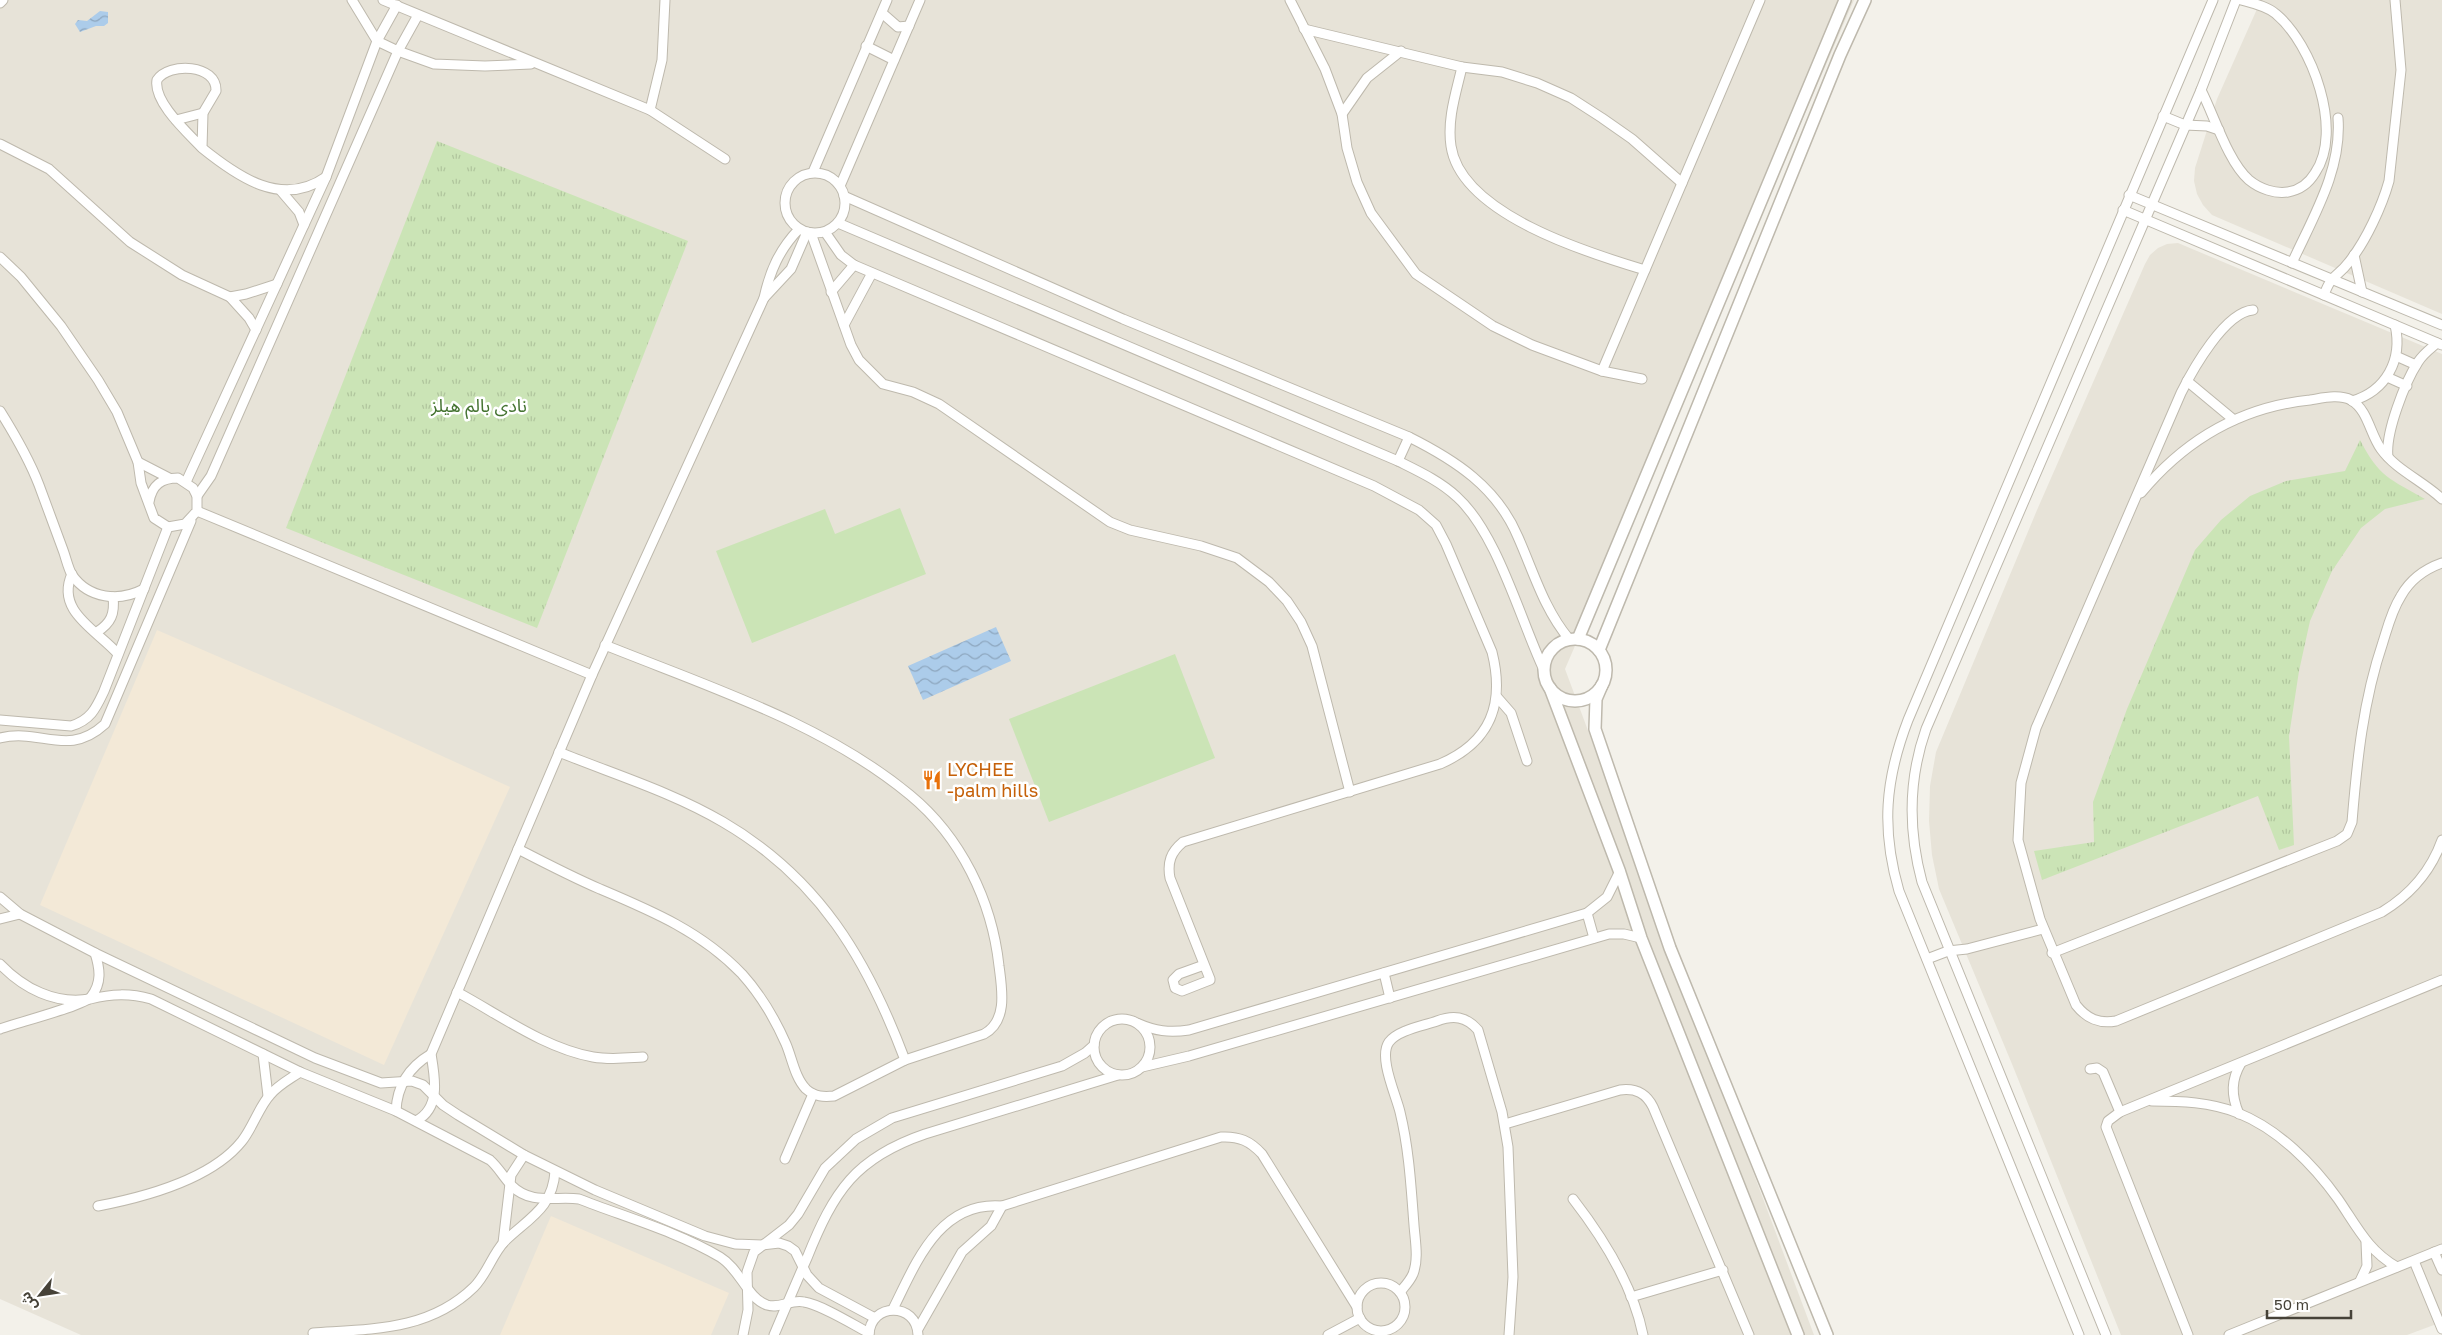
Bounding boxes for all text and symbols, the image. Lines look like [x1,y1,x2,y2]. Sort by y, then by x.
park label: نادى بالم هيلز [430,394,527,419]
place label: LYCHEE -palm hills [947,758,1038,801]
restaurant icon: LYCHEE -palm hills [921,769,943,791]
north arrow [15,1270,65,1320]
scale bar [2267,1288,2351,1320]
text: ش [16,1289,40,1314]
text: 50 m [2274,1295,2309,1313]

